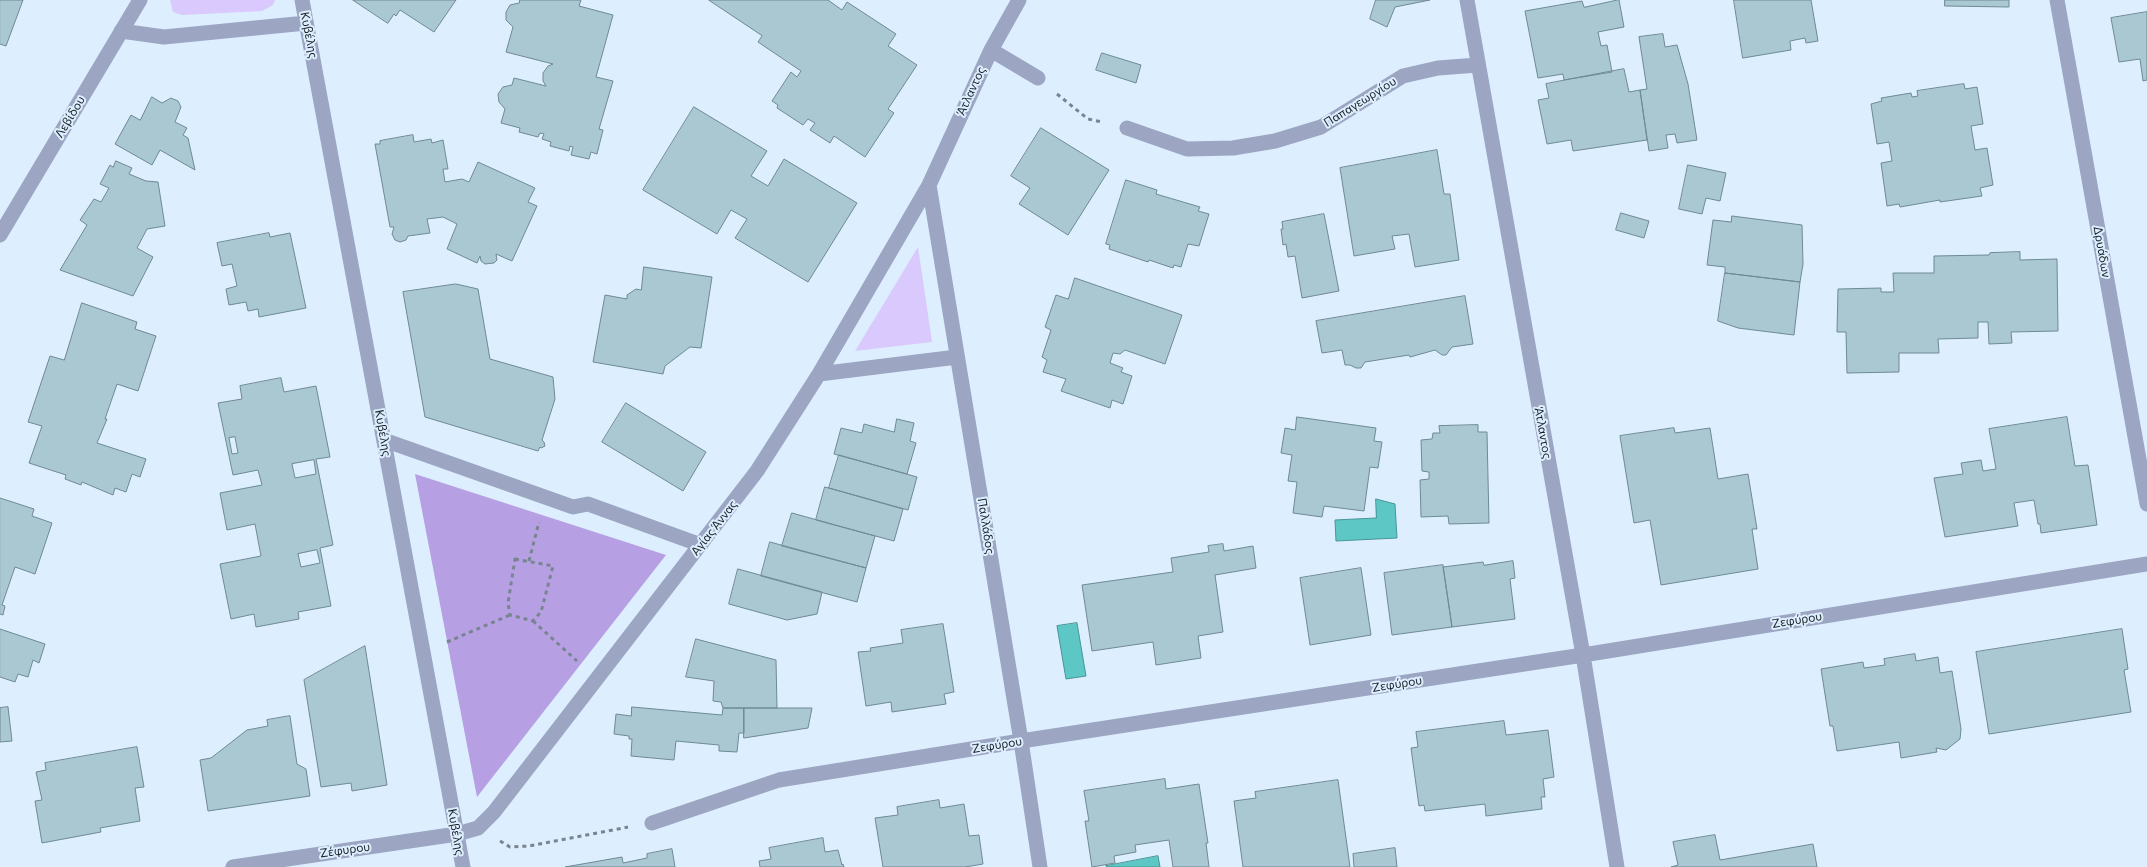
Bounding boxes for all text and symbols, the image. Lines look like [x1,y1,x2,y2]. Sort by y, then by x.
street label: Κυβέλης [297,11,321,59]
street label: Άτλαντος [954,64,988,118]
street label: Παπαγεωργίου [1321,74,1399,130]
street label: Λεβίδου [52,93,88,141]
street label: Δρυάδων [2090,225,2114,279]
street label: Άτλαντος [1531,406,1555,460]
street label: Κυβέλης [372,409,394,457]
street label: Αγίας Άννας [688,497,740,559]
street label: Παλλάδος [974,497,998,555]
street label: Ζεφύρου [1771,609,1823,631]
street label: Ζεφύρου [1371,673,1423,695]
street label: Ζεφύρου [971,734,1023,756]
street label: Κυβέλης [445,808,467,856]
street label: Ζέφυρου [319,839,371,861]

